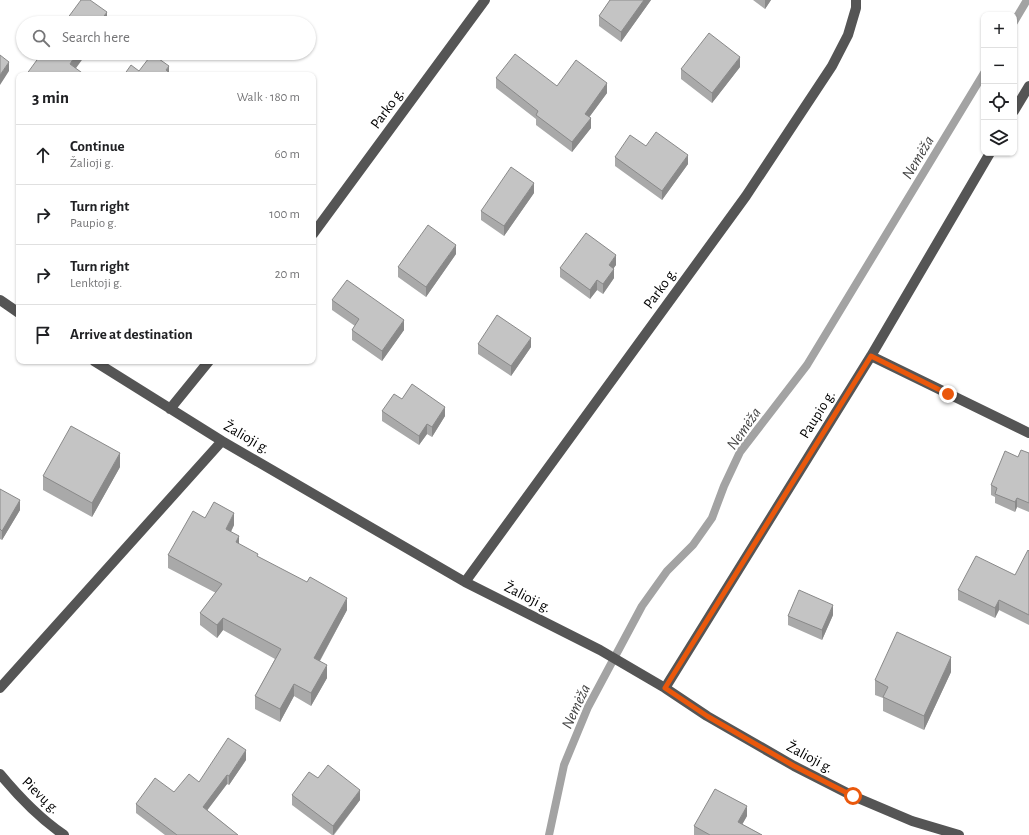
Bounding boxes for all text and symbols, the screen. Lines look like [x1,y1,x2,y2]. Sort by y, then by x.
map controls [981,12,1017,156]
button: + [981,12,1017,48]
search box [16,16,316,60]
icon: search [30,27,52,49]
text: Search here [62,30,130,45]
button: − [981,48,1017,84]
button: locate [981,84,1017,120]
street label: Parko g. [368,85,407,131]
text: 3 min [32,89,69,106]
text: Walk · 180 m [237,91,300,104]
button: layers [981,120,1017,156]
water label: Nemėža [899,133,937,182]
text: Continue [70,139,125,154]
icon: ahead [32,144,54,166]
text: 60 m [274,148,300,161]
text: Žalioji g. [70,157,114,170]
text: Turn right [70,199,129,214]
icon: right [32,204,54,226]
text: 100 m [269,208,300,221]
text: Paupio g. [70,217,117,230]
text: Turn right [70,259,129,274]
icon: right [32,264,54,286]
street label: Parko g. [641,265,680,311]
text: 20 m [275,268,300,281]
text: Lenktoji g. [70,277,122,290]
icon: arrive [32,324,54,346]
text: Arrive at destination [70,327,193,342]
route end [939,385,957,403]
street label: Paupio g. [797,387,838,441]
water label: Nemėža [724,405,764,453]
street label: Žalioji g. [221,417,273,457]
street label: Žalioji g. [502,578,554,616]
water label: Nemėža [559,682,593,731]
street label: Žalioji g. [784,738,836,776]
street label: Pievų g. [19,774,62,817]
route start [844,787,862,805]

